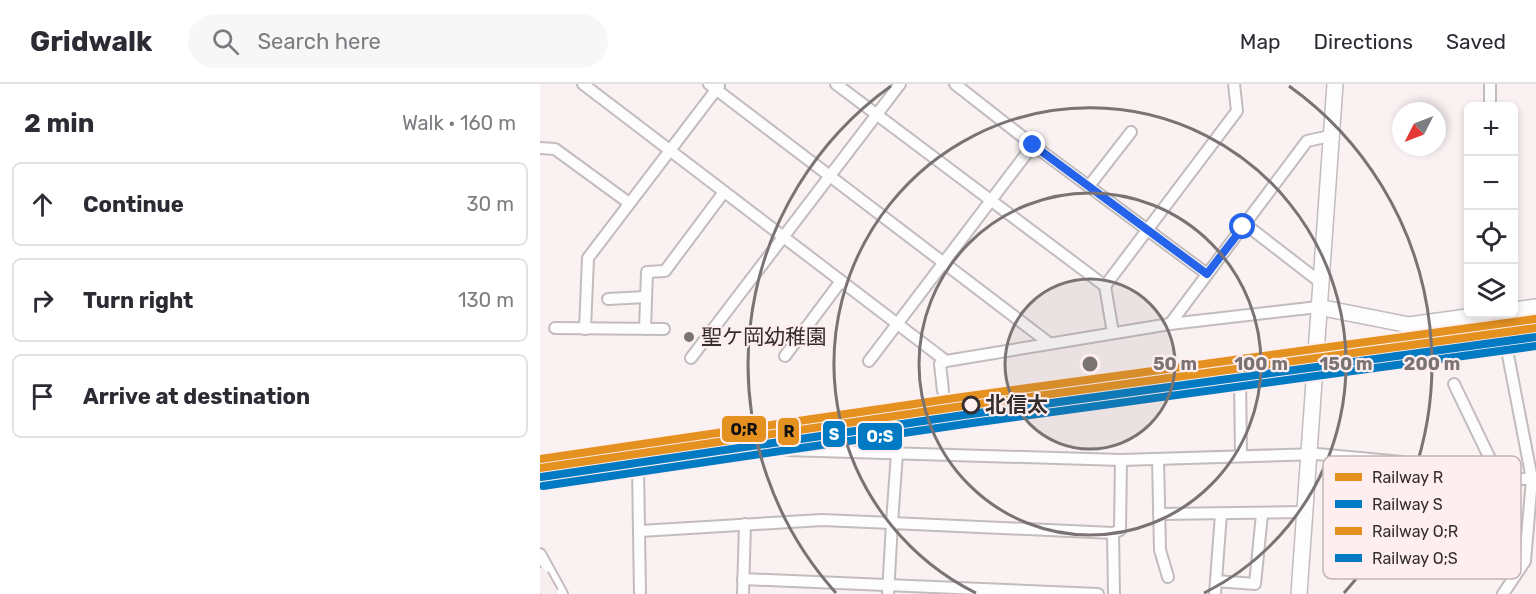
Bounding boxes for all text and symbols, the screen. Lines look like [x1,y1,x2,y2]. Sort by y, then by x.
search box [188,14,608,68]
text: Gridwalk [30,25,152,58]
icon: search [209,25,242,58]
text: Search here [257,28,381,55]
text: Map [1240,29,1281,54]
text: Directions [1314,29,1413,54]
text: Saved [1446,29,1506,54]
north arrow [1392,102,1446,156]
map controls [1464,102,1518,318]
button: + [1464,102,1518,156]
text: 2 min [24,108,94,139]
text: Walk · 160 m [402,111,516,135]
route end [1019,131,1045,157]
button: − [1464,156,1518,210]
icon: ahead [26,188,59,221]
text: Continue [83,191,184,218]
text: 30 m [467,192,514,216]
button: locate [1464,210,1518,264]
route start [1229,213,1255,239]
button: layers [1464,264,1518,318]
icon: right [26,284,59,317]
text: Turn right [83,287,193,314]
text: 130 m [458,288,514,312]
place label: 聖ケ岡幼稚園 [701,324,827,349]
marker: 聖ケ岡幼稚園 [682,330,696,344]
text: 50 m [1153,353,1197,375]
text: 100 m [1234,353,1288,375]
text: 150 m [1319,353,1373,375]
text: 200 m [1404,353,1460,375]
centre of rings [1080,354,1100,374]
icon: arrive [26,380,59,413]
text: Arrive at destination [83,383,310,410]
place label: 北信太 [985,392,1048,417]
marker: 北信太 [962,396,980,414]
line badge: O;R [721,415,767,443]
line badge: R [777,417,800,446]
text: O;R [730,420,758,439]
line badge: S [822,420,846,448]
text: R [783,422,795,441]
line badge: O;S [857,422,903,451]
text: S [829,425,840,444]
text: O;S [867,427,894,446]
legend [1323,456,1521,579]
text: Railway R [1372,468,1443,487]
text: Railway S [1372,495,1443,514]
text: Railway O;R [1372,522,1458,541]
text: Railway O;S [1372,549,1458,568]

